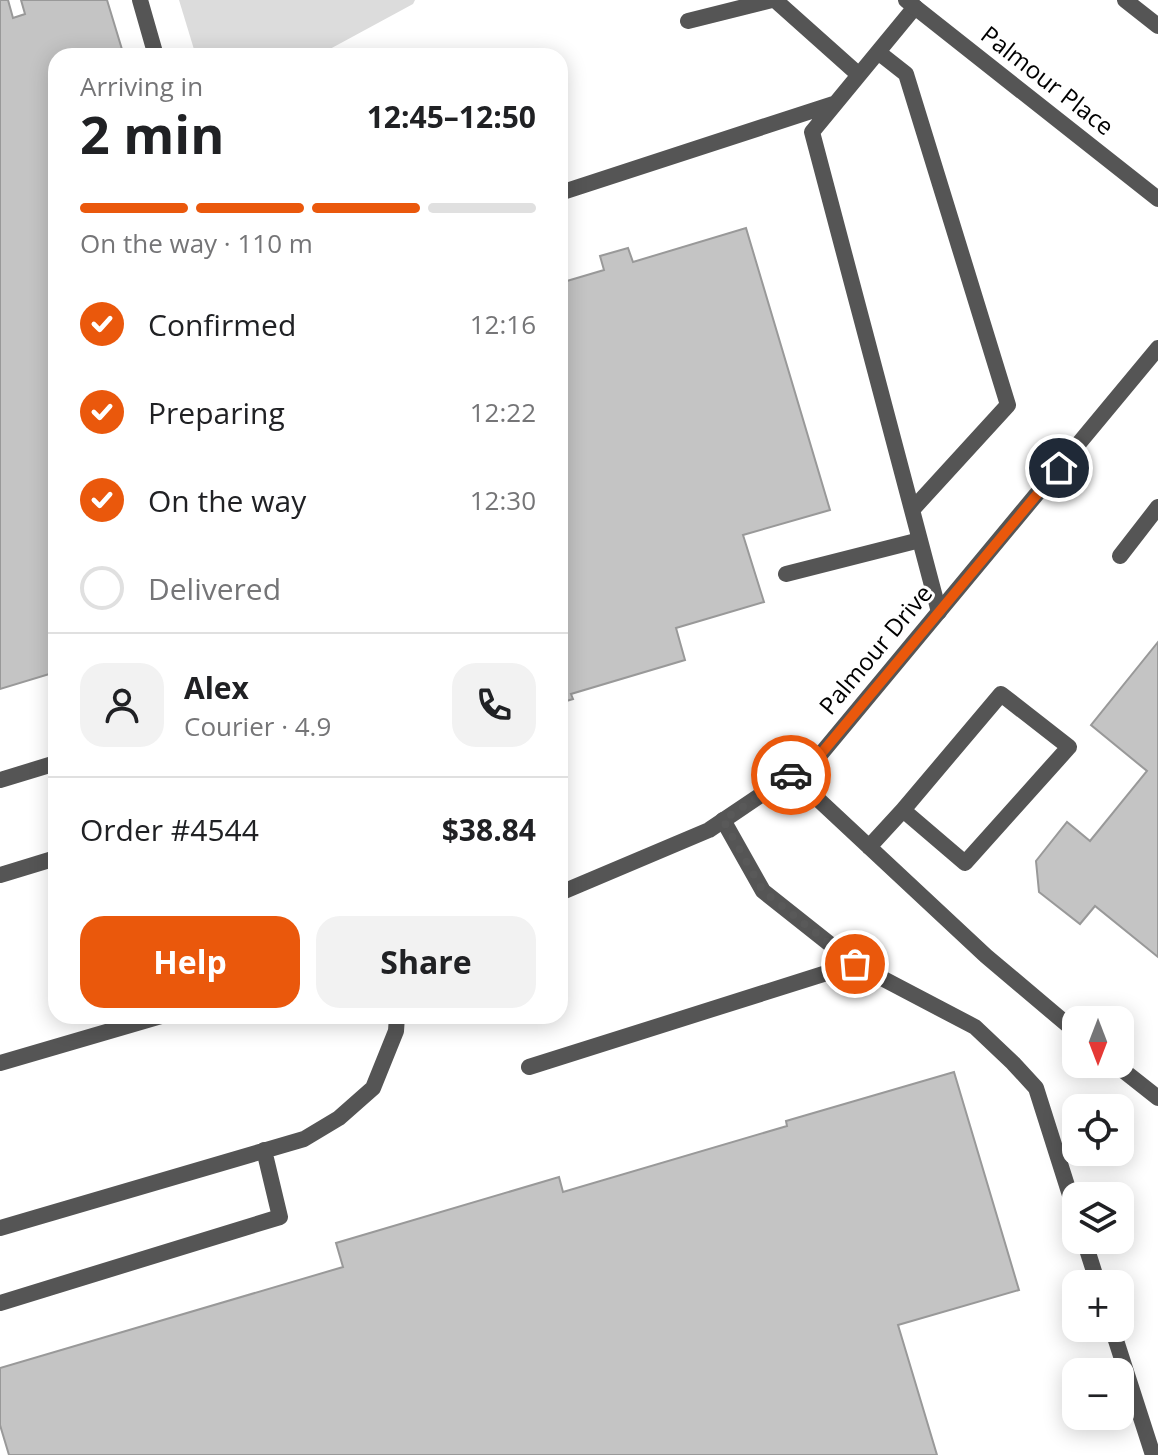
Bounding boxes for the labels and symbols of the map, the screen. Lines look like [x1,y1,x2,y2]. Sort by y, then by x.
street label: Palmour Place [975,18,1121,142]
pin [1025,434,1093,502]
street label: Palmour Drive [811,577,939,721]
courier [751,735,831,815]
pin [821,930,889,998]
north arrow [1062,1006,1134,1078]

